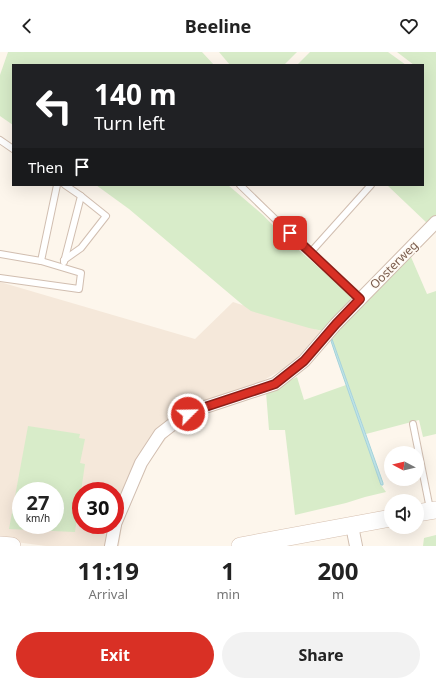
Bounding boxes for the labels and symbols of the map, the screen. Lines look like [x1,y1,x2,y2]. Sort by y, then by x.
pin [273,216,307,250]
street label: Oosterweg [366,237,422,293]
position arrow [167,393,209,435]
north arrow [384,446,424,486]
speed limit sign: 30 [72,482,124,534]

